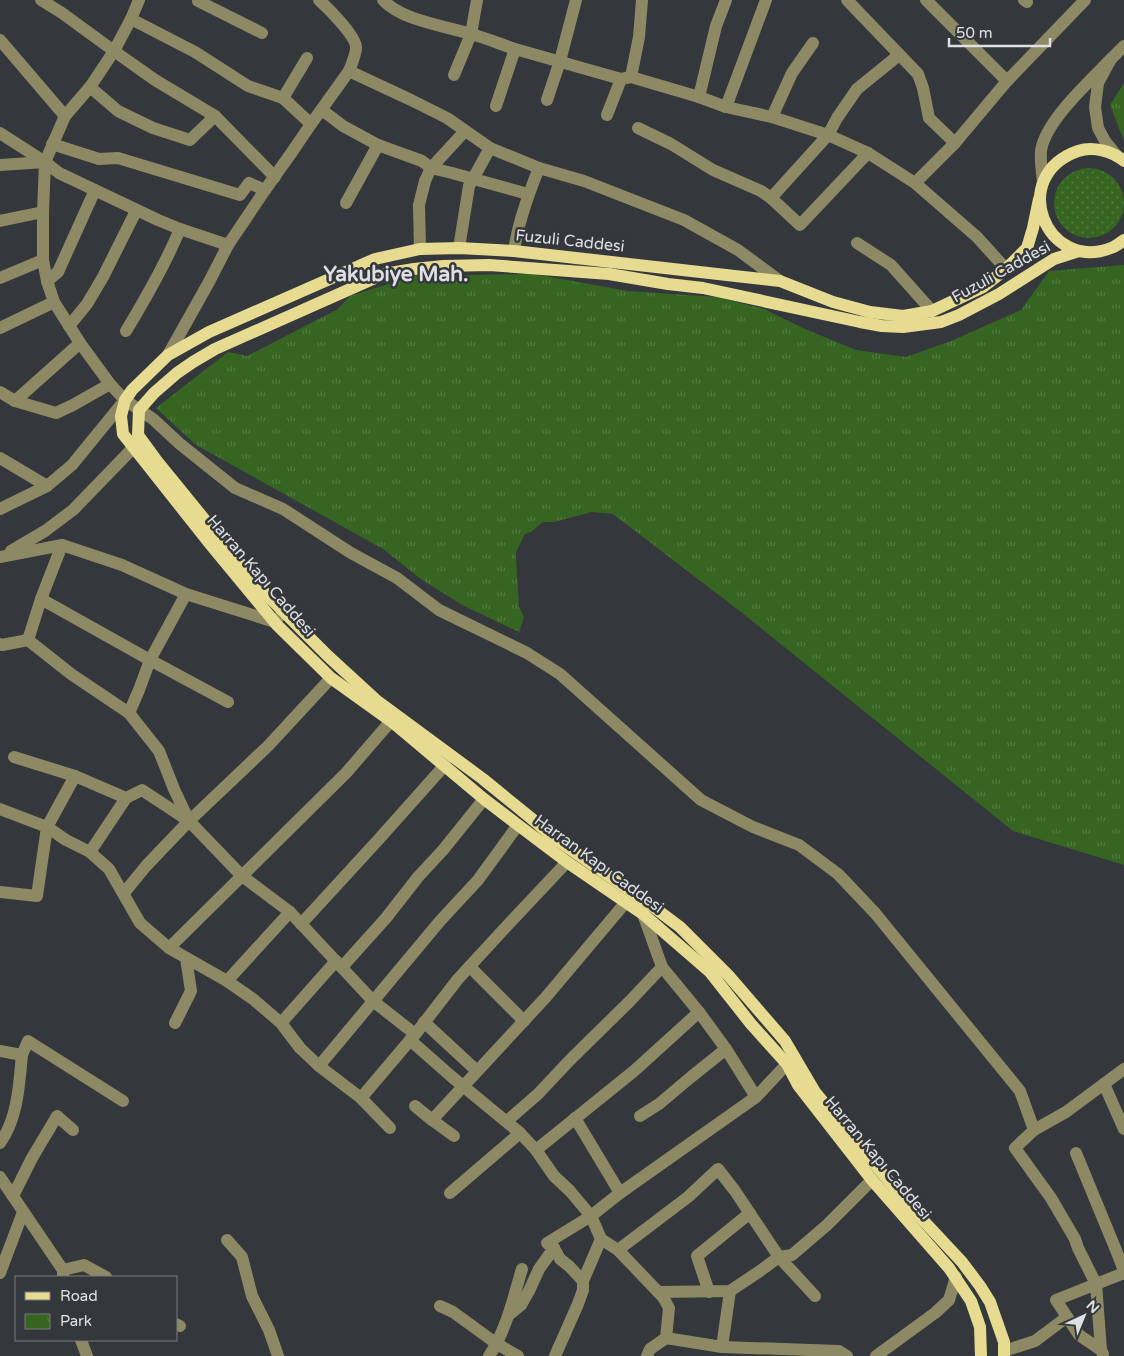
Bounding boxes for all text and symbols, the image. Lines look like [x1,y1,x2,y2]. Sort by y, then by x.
scale bar [949,15,1050,47]
text: 50 m [956,24,993,42]
street label: Fuzuli Caddesi [514,225,626,257]
street label: Fuzuli Caddesi [948,237,1054,307]
district label: Yakubiye Mah. [323,262,469,287]
street label: Harran Kapı Caddesi [203,511,319,641]
street label: Harran Kapı Caddesi [530,810,668,918]
street label: Harran Kapı Caddesi [820,1092,936,1224]
legend [15,1276,178,1341]
text: Road [60,1287,98,1305]
north arrow [1059,1291,1109,1341]
text: N [1083,1297,1103,1317]
text: Park [60,1312,92,1330]

